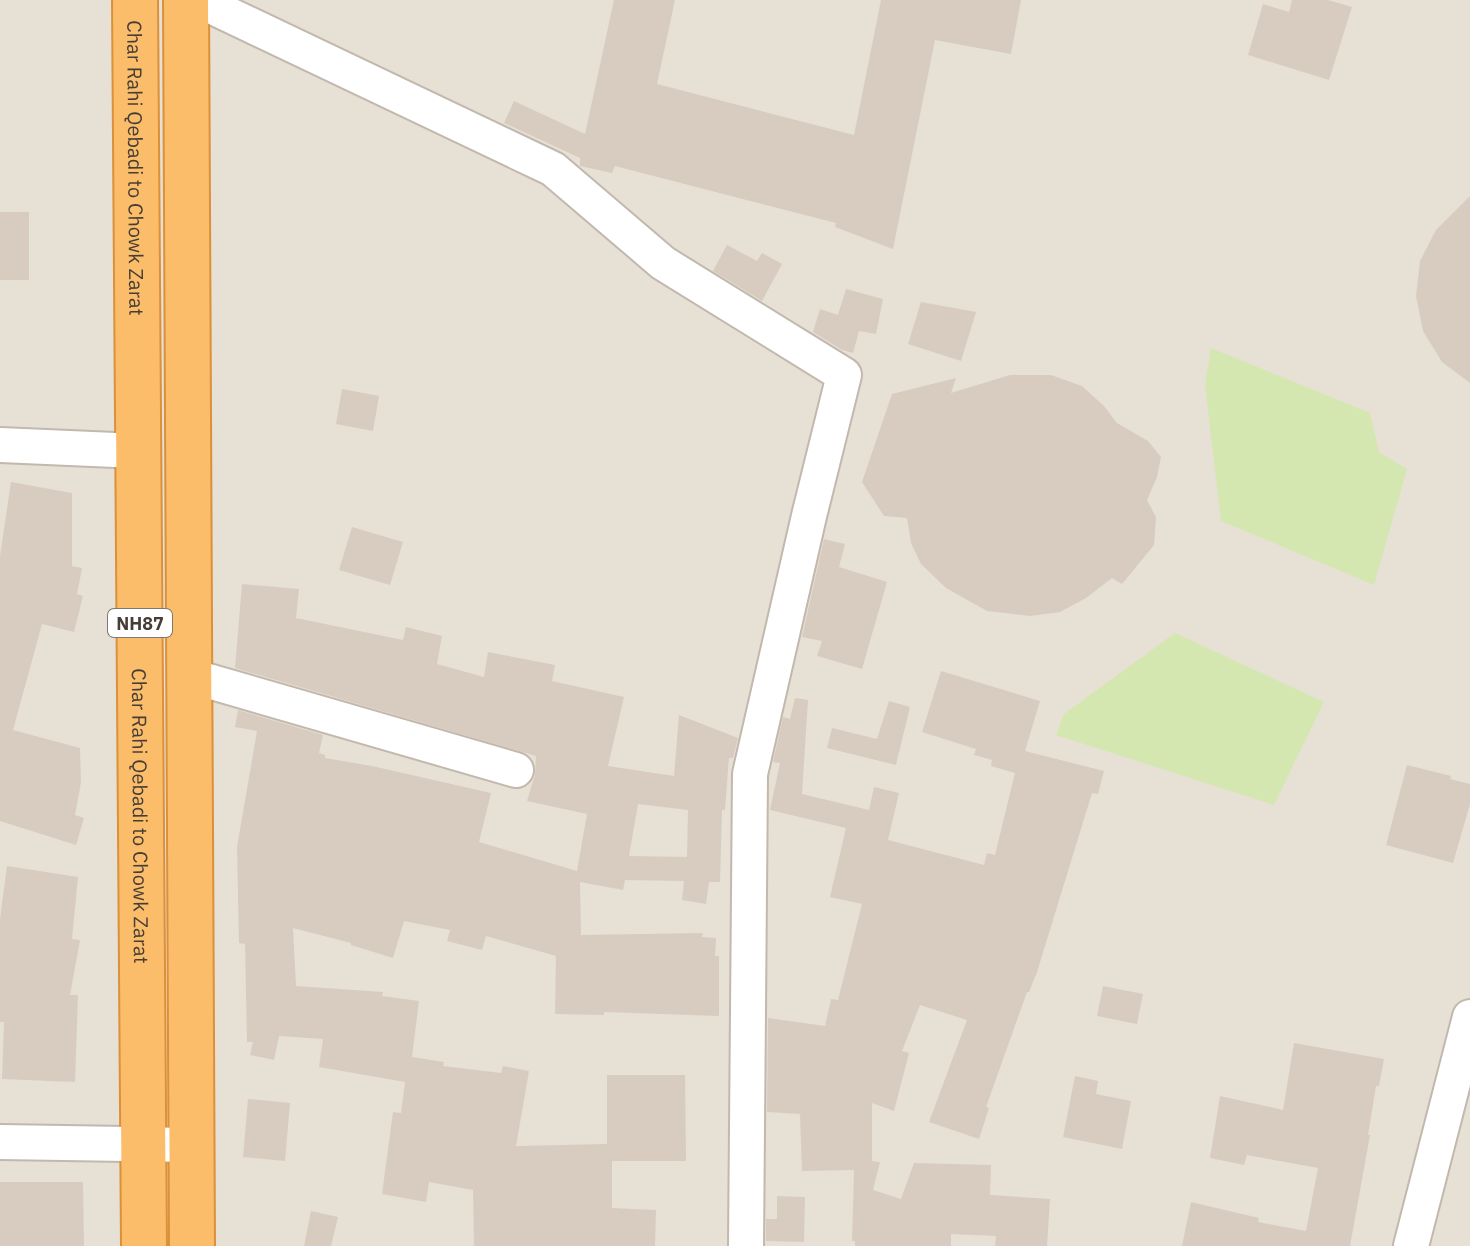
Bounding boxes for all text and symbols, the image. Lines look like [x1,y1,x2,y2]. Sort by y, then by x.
street label: Char Rahi Qebadi to Chowk Zarat [122,20,151,316]
road number: NH87 [108,609,172,637]
street label: Char Rahi Qebadi to Chowk Zarat [126,668,155,964]

